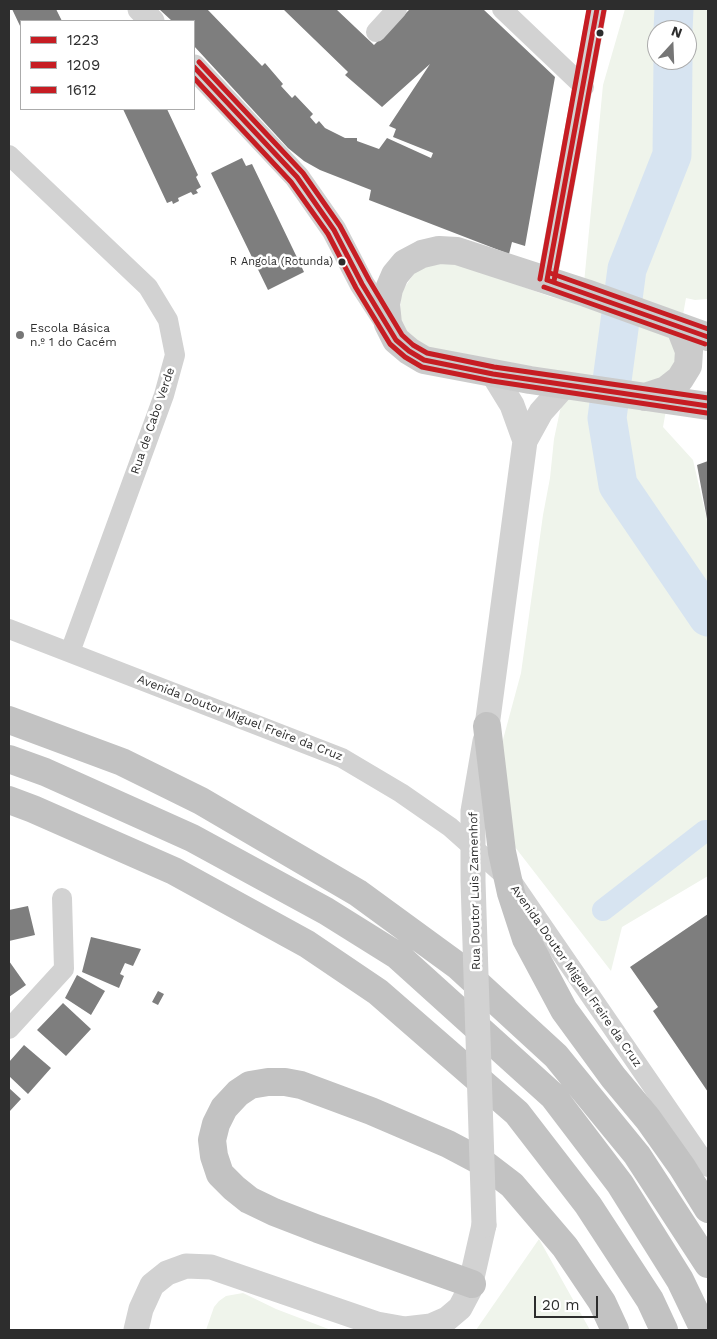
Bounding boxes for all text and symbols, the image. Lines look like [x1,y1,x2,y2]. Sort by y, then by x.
legend [20,20,195,110]
north arrow [647,20,697,70]
text: N [669,23,684,41]
unlabelled marker [595,28,605,38]
text: 1223 [67,31,99,49]
text: 1209 [67,56,100,74]
text: 1612 [67,81,97,99]
place label: R Angola (Rotunda) [230,255,333,269]
marker: R Angola (Rotunda) [337,257,347,267]
place label: Escola Básica n.º 1 do Cacém [30,321,117,349]
marker: Escola Básica n.º 1 do Cacém [14,329,26,341]
street label: Rua de Cabo Verde [128,366,178,476]
street label: Avenida Doutor Miguel Freire da Cruz [135,672,345,764]
street label: Rua Doutor Luis Zamenhof [466,812,484,970]
street label: Avenida Doutor Miguel Freire da Cruz [507,882,645,1070]
scale bar [537,1286,601,1318]
text: 20 m [542,1296,580,1314]

